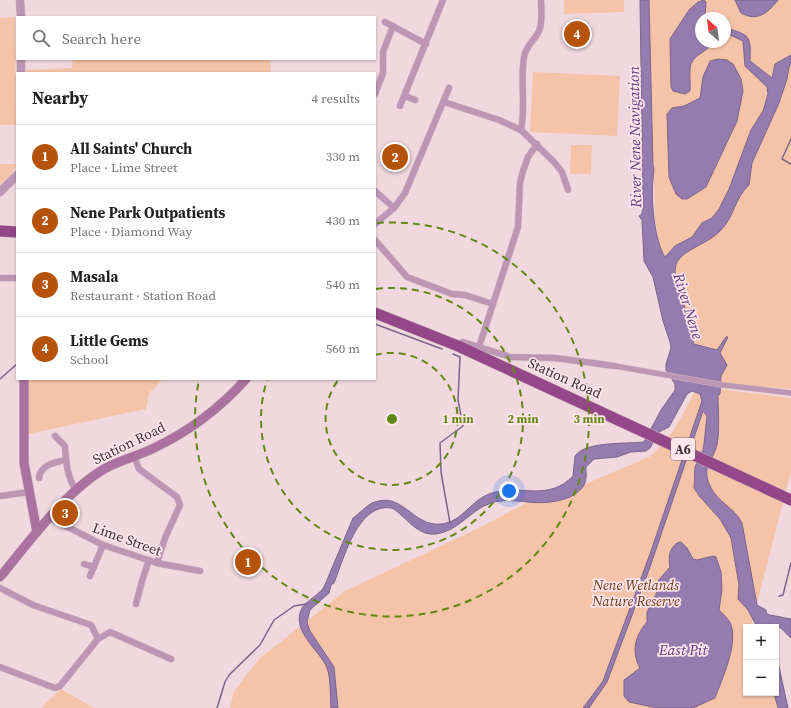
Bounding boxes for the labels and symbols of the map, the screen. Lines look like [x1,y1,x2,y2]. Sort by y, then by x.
north arrow [695,12,731,48]
pin: 4 [564,19,590,49]
water label: River Nene Navigation [623,65,646,209]
pin: 2 [382,142,408,172]
water label: River Nene [668,269,708,341]
street label: Station Road [525,353,605,403]
text: 1 min [442,411,474,427]
text: 2 min [507,411,539,427]
text: 3 min [573,411,605,427]
centre of rings [385,412,399,426]
street label: Station Road [89,417,169,469]
road number: A6 [671,438,695,460]
your location [499,481,519,501]
pin: 3 [52,498,78,528]
street label: Lime Street [90,517,165,561]
pin: 1 [235,547,261,577]
park label: Nene Wetlands Nature Reserve [591,575,680,611]
water label: East Pit [658,639,708,660]

